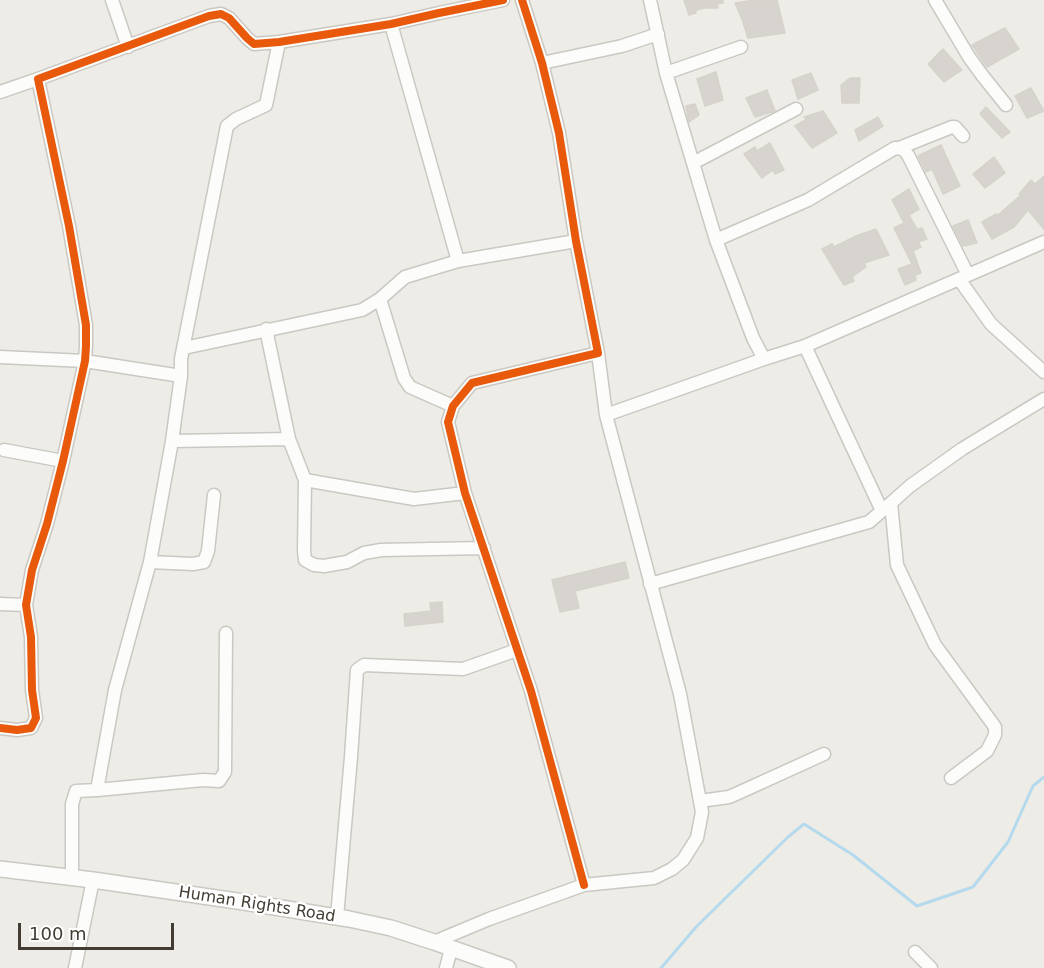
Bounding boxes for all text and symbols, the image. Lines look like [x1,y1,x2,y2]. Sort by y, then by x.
street label: Human Rights Road [177,883,337,927]
scale bar [21,911,177,949]
text: 100 m [29,923,87,944]

